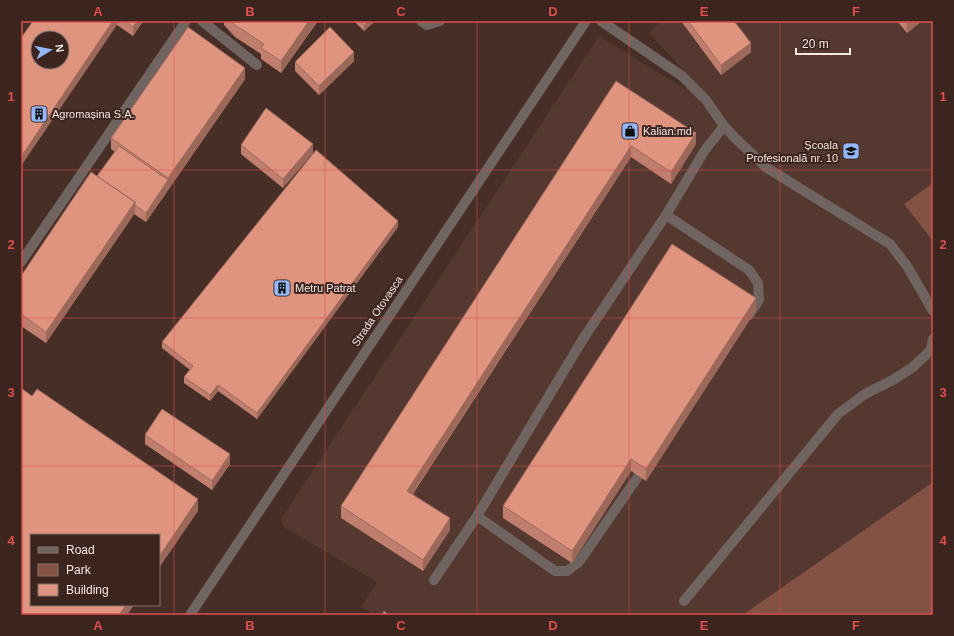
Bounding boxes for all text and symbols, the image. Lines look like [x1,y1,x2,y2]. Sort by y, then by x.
text: A [93,4,103,19]
text: B [245,4,255,19]
text: C [396,4,406,19]
text: D [548,4,558,19]
text: E [700,4,709,19]
text: F [852,4,860,19]
north arrow [30,30,70,70]
scale bar [796,30,850,56]
text: 20 m [802,37,829,51]
text: N [53,43,66,53]
text: 1 [7,89,15,104]
text: 1 [939,89,947,104]
building icon: Agromașina S.A. [29,104,49,124]
place label: Agromașina S.A. [52,108,135,120]
shop icon: Kalian.md [620,121,640,141]
place label: Kalian.md [643,125,692,137]
place label: Școala Profesională nr. 10 [746,139,839,164]
school or university icon: Școala Profesională nr. 10 [841,141,861,161]
text: 2 [7,237,15,252]
text: 2 [939,237,947,252]
street label: Strada Otovasca [349,273,405,348]
building icon: Metru Patrat [272,278,292,298]
place label: Metru Patrat [295,282,356,294]
text: 3 [7,385,15,400]
text: 3 [939,385,947,400]
text: 4 [7,533,15,548]
text: 4 [939,533,947,548]
legend [30,534,160,606]
text: Road [66,543,95,557]
text: Park [66,563,92,577]
text: Building [66,583,109,597]
text: A [93,618,103,633]
text: B [245,618,255,633]
text: C [396,618,406,633]
text: D [548,618,558,633]
text: E [700,618,709,633]
text: F [852,618,860,633]

